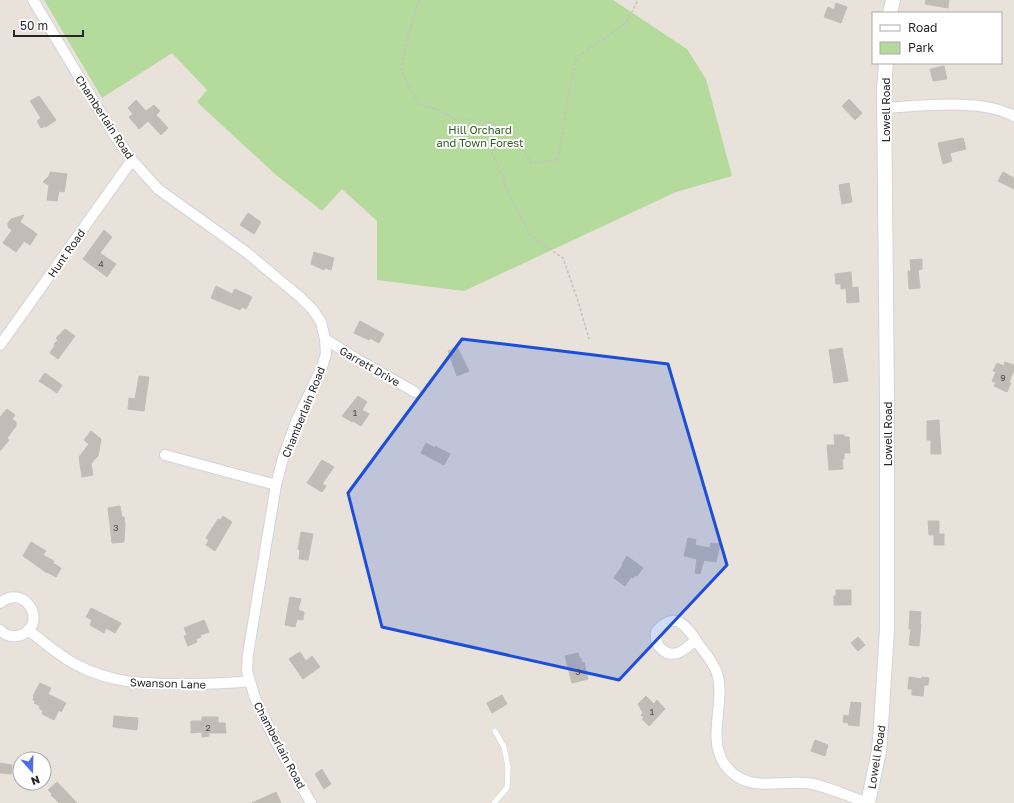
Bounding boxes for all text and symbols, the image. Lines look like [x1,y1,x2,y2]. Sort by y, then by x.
scale bar [14,12,83,38]
legend [872,12,1002,64]
text: 50 m [20,18,48,33]
text: Road [908,20,937,35]
text: Park [908,40,934,55]
street label: Chamberlain Road [73,73,137,161]
street label: Lowell Road [879,78,892,142]
park label: Hill Orchard and Town Forest [436,123,524,149]
street label: Hunt Road [45,226,87,280]
house number: 4 [98,258,104,269]
street label: Garrett Drive [338,343,402,389]
street label: Chamberlain Road [279,365,327,459]
house number: 9 [1000,372,1006,383]
street label: Lowell Road [881,402,894,466]
house number: 1 [353,407,358,418]
house number: 3 [113,522,119,533]
house number: 3 [575,666,581,677]
street label: Swanson Lane [130,675,206,691]
street label: Chamberlain Road [252,699,308,791]
house number: 1 [650,706,655,717]
house number: 2 [205,722,211,733]
street label: Lowell Road [865,724,887,790]
north arrow [12,751,52,791]
text: N [29,773,42,788]

